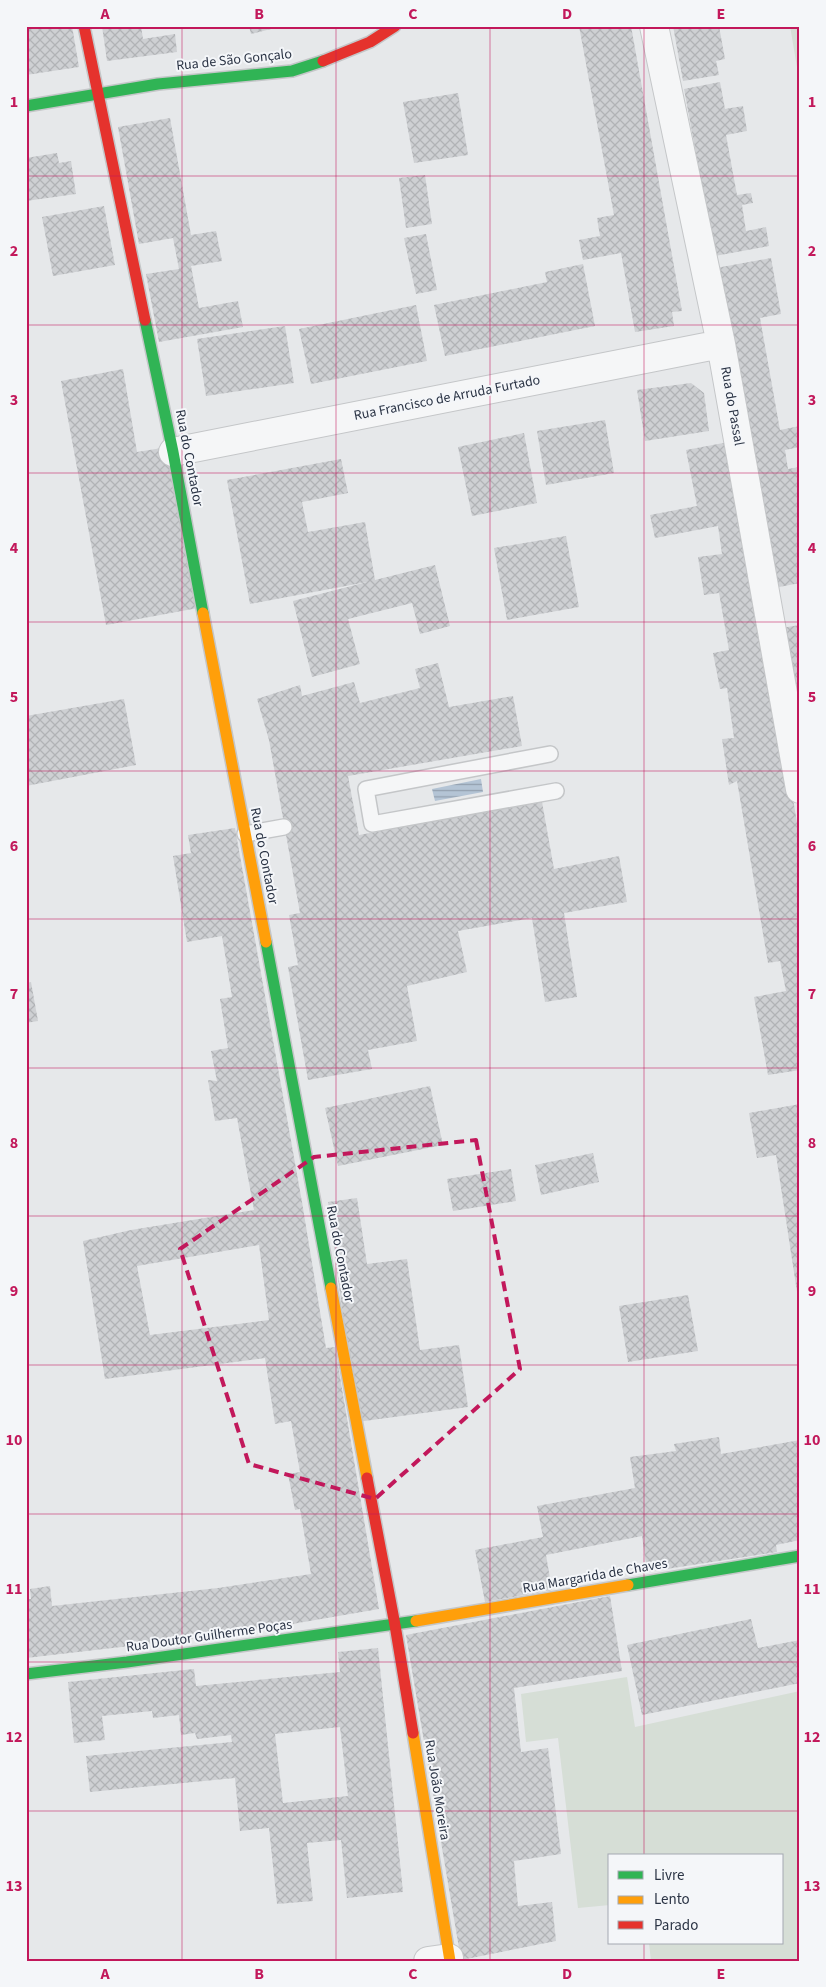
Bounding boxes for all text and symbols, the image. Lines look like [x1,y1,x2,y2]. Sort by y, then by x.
text: A [99,3,110,25]
text: B [254,3,264,25]
text: C [408,3,418,25]
text: D [562,3,572,25]
text: E [717,3,725,25]
street label: Rua de São Gonçalo [175,44,293,76]
text: 1 [10,91,18,113]
text: 1 [808,91,816,113]
text: 2 [10,240,18,262]
text: 2 [808,240,816,262]
street label: Rua do Passal [715,365,749,448]
street label: Rua Francisco de Arruda Furtado [352,370,542,426]
text: 3 [10,389,18,411]
text: 3 [808,389,816,411]
street label: Rua do Contador [170,408,208,508]
text: 4 [10,537,19,559]
text: 4 [808,537,817,559]
text: 5 [10,686,18,708]
text: 5 [808,686,816,708]
street label: Rua do Contador [245,806,283,906]
text: 6 [10,835,18,857]
text: 6 [808,835,816,857]
text: 7 [10,983,18,1005]
text: 7 [808,983,816,1005]
text: 8 [10,1132,18,1154]
text: 8 [808,1132,816,1154]
street label: Rua do Contador [321,1204,359,1304]
text: 9 [10,1280,18,1302]
text: 9 [808,1280,816,1302]
text: 10 [6,1429,22,1451]
text: 10 [804,1429,820,1451]
street label: Rua Margarida de Chaves [521,1553,669,1599]
text: 11 [6,1578,22,1600]
text: 11 [804,1578,820,1600]
street label: Rua Doutor Guilherme Poças [125,1614,293,1658]
text: 12 [6,1726,22,1748]
text: 12 [804,1726,820,1748]
street label: Rua João Moreira [419,1738,455,1842]
legend [608,1854,784,1944]
text: Livre [654,1865,684,1886]
text: 13 [6,1875,22,1897]
text: 13 [804,1875,820,1897]
text: Lento [654,1889,690,1910]
text: Parado [654,1915,698,1936]
text: A [99,1963,110,1985]
text: B [254,1963,264,1985]
text: C [408,1963,418,1985]
text: D [562,1963,572,1985]
text: E [717,1963,725,1985]

